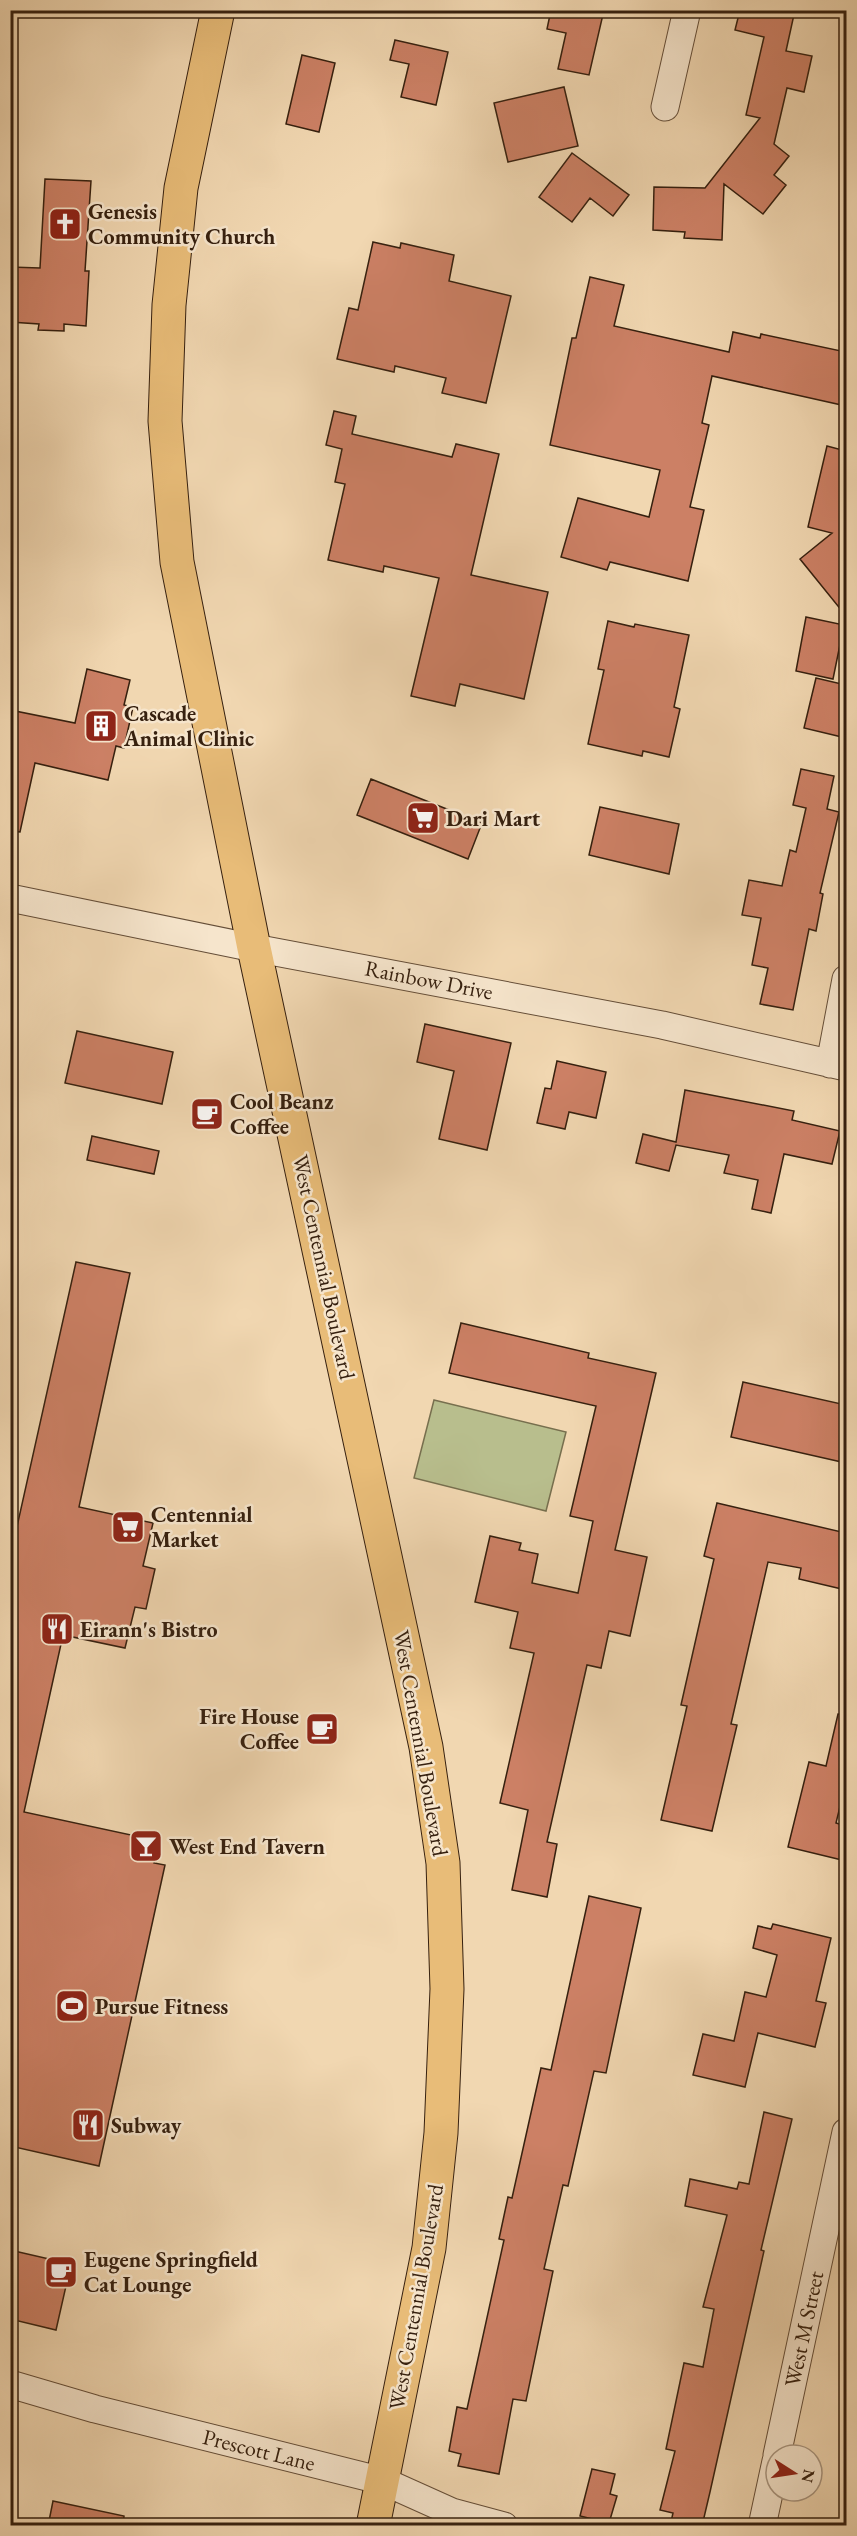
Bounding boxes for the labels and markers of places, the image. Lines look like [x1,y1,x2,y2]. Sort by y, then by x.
place label: Genesis Community Church [88,197,275,251]
church icon: Genesis Community Church [47,206,83,242]
place label: Cascade Animal Clinic [123,699,254,753]
building icon: Cascade Animal Clinic [83,708,119,744]
supermarket icon: Dari Mart [405,800,441,836]
place label: Dari Mart [446,804,541,833]
place label: Cool Beanz Coffee [230,1087,334,1141]
cafe icon: Cool Beanz Coffee [189,1096,225,1132]
place label: Centennial Market [151,1500,253,1554]
supermarket icon: Centennial Market [110,1509,146,1545]
restaurant icon: Eirann's Bistro [39,1611,75,1647]
place label: Eirann's Bistro [80,1615,217,1644]
place label: Fire House Coffee [199,1702,299,1756]
cafe icon: Fire House Coffee [304,1711,340,1747]
bar icon: West End Tavern [128,1828,164,1864]
place label: West End Tavern [169,1832,326,1861]
sports icon: Pursue Fitness [54,1988,90,2024]
place label: Pursue Fitness [95,1992,228,2021]
restaurant icon: Subway [70,2107,106,2143]
place label: Subway [111,2111,182,2140]
place label: Eugene Springfield Cat Lounge [84,2245,258,2299]
cafe icon: Eugene Springfield Cat Lounge [43,2254,79,2290]

